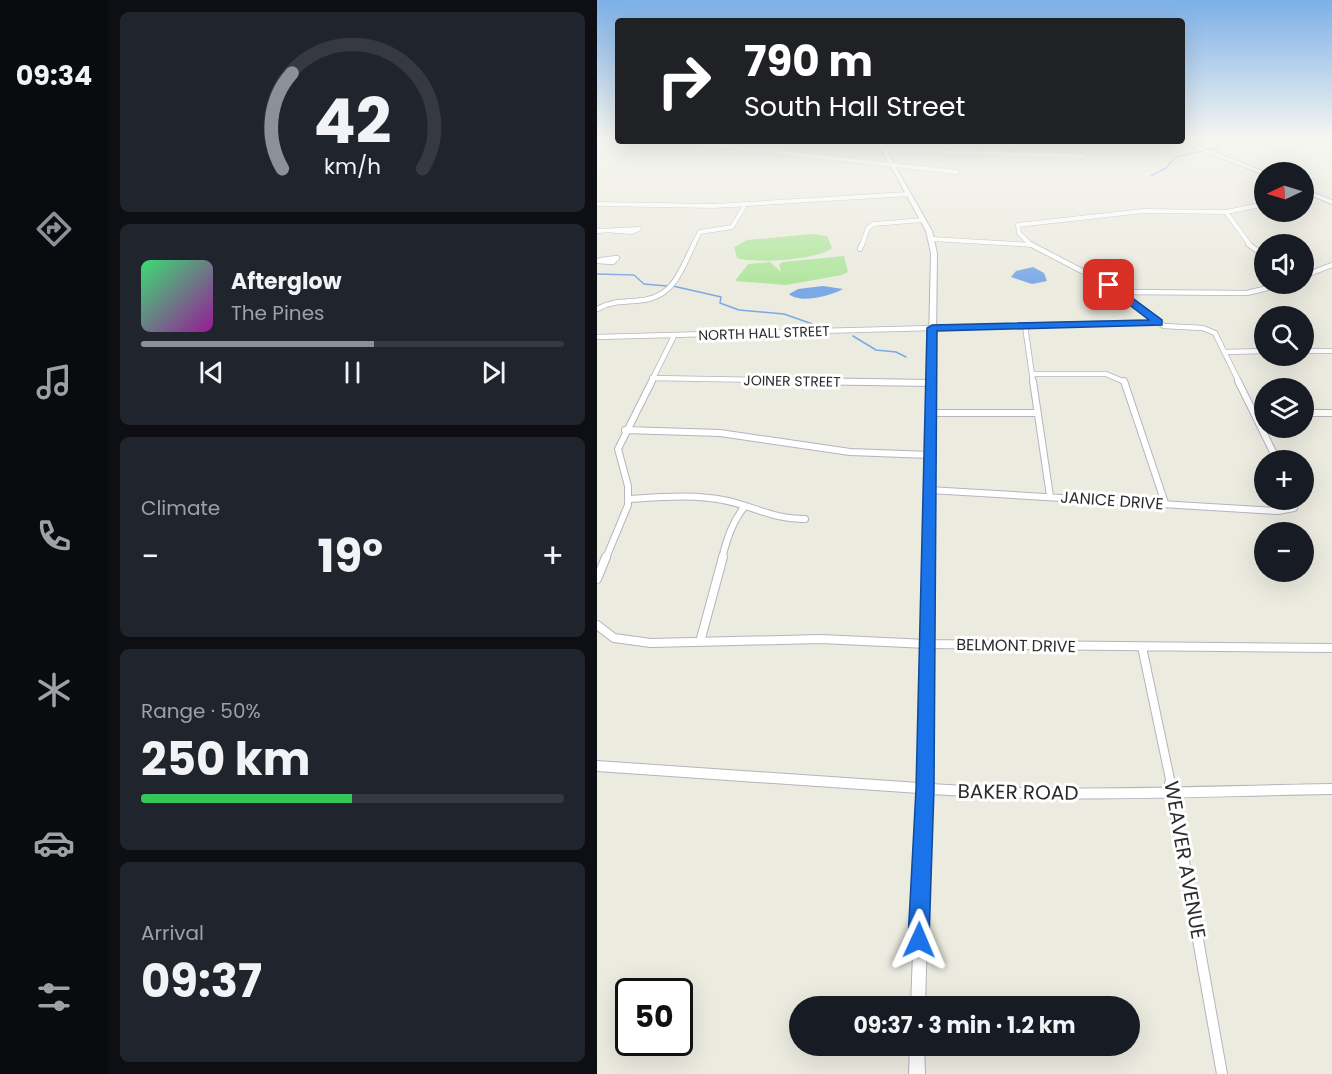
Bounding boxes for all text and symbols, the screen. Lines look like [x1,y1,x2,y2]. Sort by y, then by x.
text: 790 m [744,32,873,91]
icon: right [645,42,723,120]
text: 09:34 [16,57,92,94]
text: 42 [314,77,391,165]
text: South Hall Street [744,88,965,125]
text: km/h [324,152,381,183]
north arrow [1254,162,1314,222]
map controls [1254,162,1314,582]
icon: directions [33,208,75,250]
button: sound [1254,234,1314,294]
pin [1083,259,1134,310]
text: Afterglow [231,266,342,297]
icon: arrive [1092,268,1125,301]
text: The Pines [231,299,325,327]
button: search [1254,306,1314,366]
street label: NORTH HALL STREET [698,321,831,345]
icon: previous [195,356,228,389]
icon: pause [336,356,369,389]
icon: next [477,356,510,389]
icon: music [33,361,75,403]
street label: JOINER STREET [743,370,841,392]
button: layers [1254,378,1314,438]
button: + [1254,450,1314,510]
street label: JANICE DRIVE [1060,485,1164,516]
text: Climate [141,494,220,522]
icon: phone [33,515,75,557]
button: − [1254,522,1314,582]
text: 19° [318,525,383,588]
text: − [141,533,159,580]
text: + [541,533,564,580]
street label: BELMONT DRIVE [956,633,1076,658]
icon: climate [33,669,75,711]
text: Range · 50% [141,697,261,725]
text: 250 km [141,728,310,791]
street label: BAKER ROAD [957,777,1079,807]
street label: WEAVER AVENUE [1157,779,1213,941]
icon: car [33,822,75,864]
position arrow [887,908,951,972]
text: Arrival [141,919,204,947]
text: 09:37 [141,950,262,1013]
icon: filters [33,976,75,1018]
speed limit sign: 50 [615,978,693,1056]
text: 09:37 · 3 min · 1.2 km [853,1010,1076,1041]

